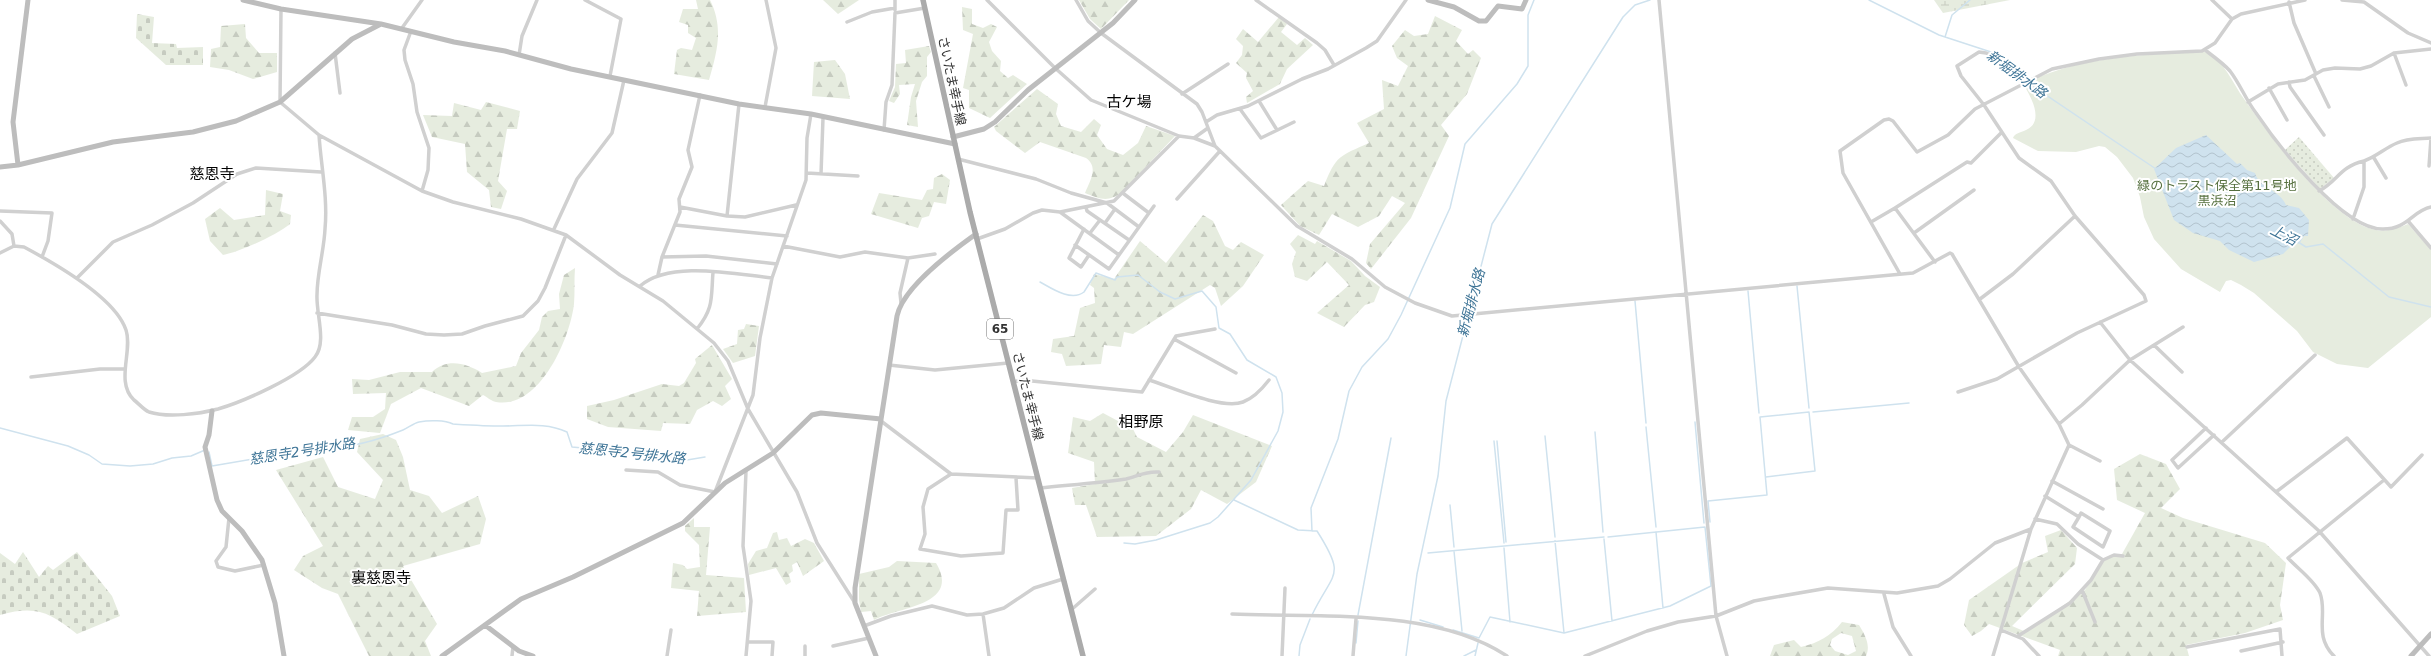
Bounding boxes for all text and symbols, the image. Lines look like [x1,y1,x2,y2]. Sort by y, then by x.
street label: さいたま幸手線 [935,35,969,127]
water label: 新堀排水路 [1984,47,2051,102]
district label: 古ケ場 [1106,93,1152,111]
district label: 慈恩寺 [189,165,235,183]
park label: 緑のトラスト保全第11号地 黒浜沼 [2137,178,2297,208]
water label: 上沼 [2268,222,2302,249]
water label: 新堀排水路 [1454,266,1488,339]
road number: 65 [987,319,1013,339]
street label: さいたま幸手線 [1010,350,1046,442]
district label: 相野原 [1118,413,1164,431]
water label: 慈恩寺2号排水路 [248,435,357,467]
water label: 慈恩寺2号排水路 [578,439,687,467]
district label: 裏慈恩寺 [351,569,411,587]

